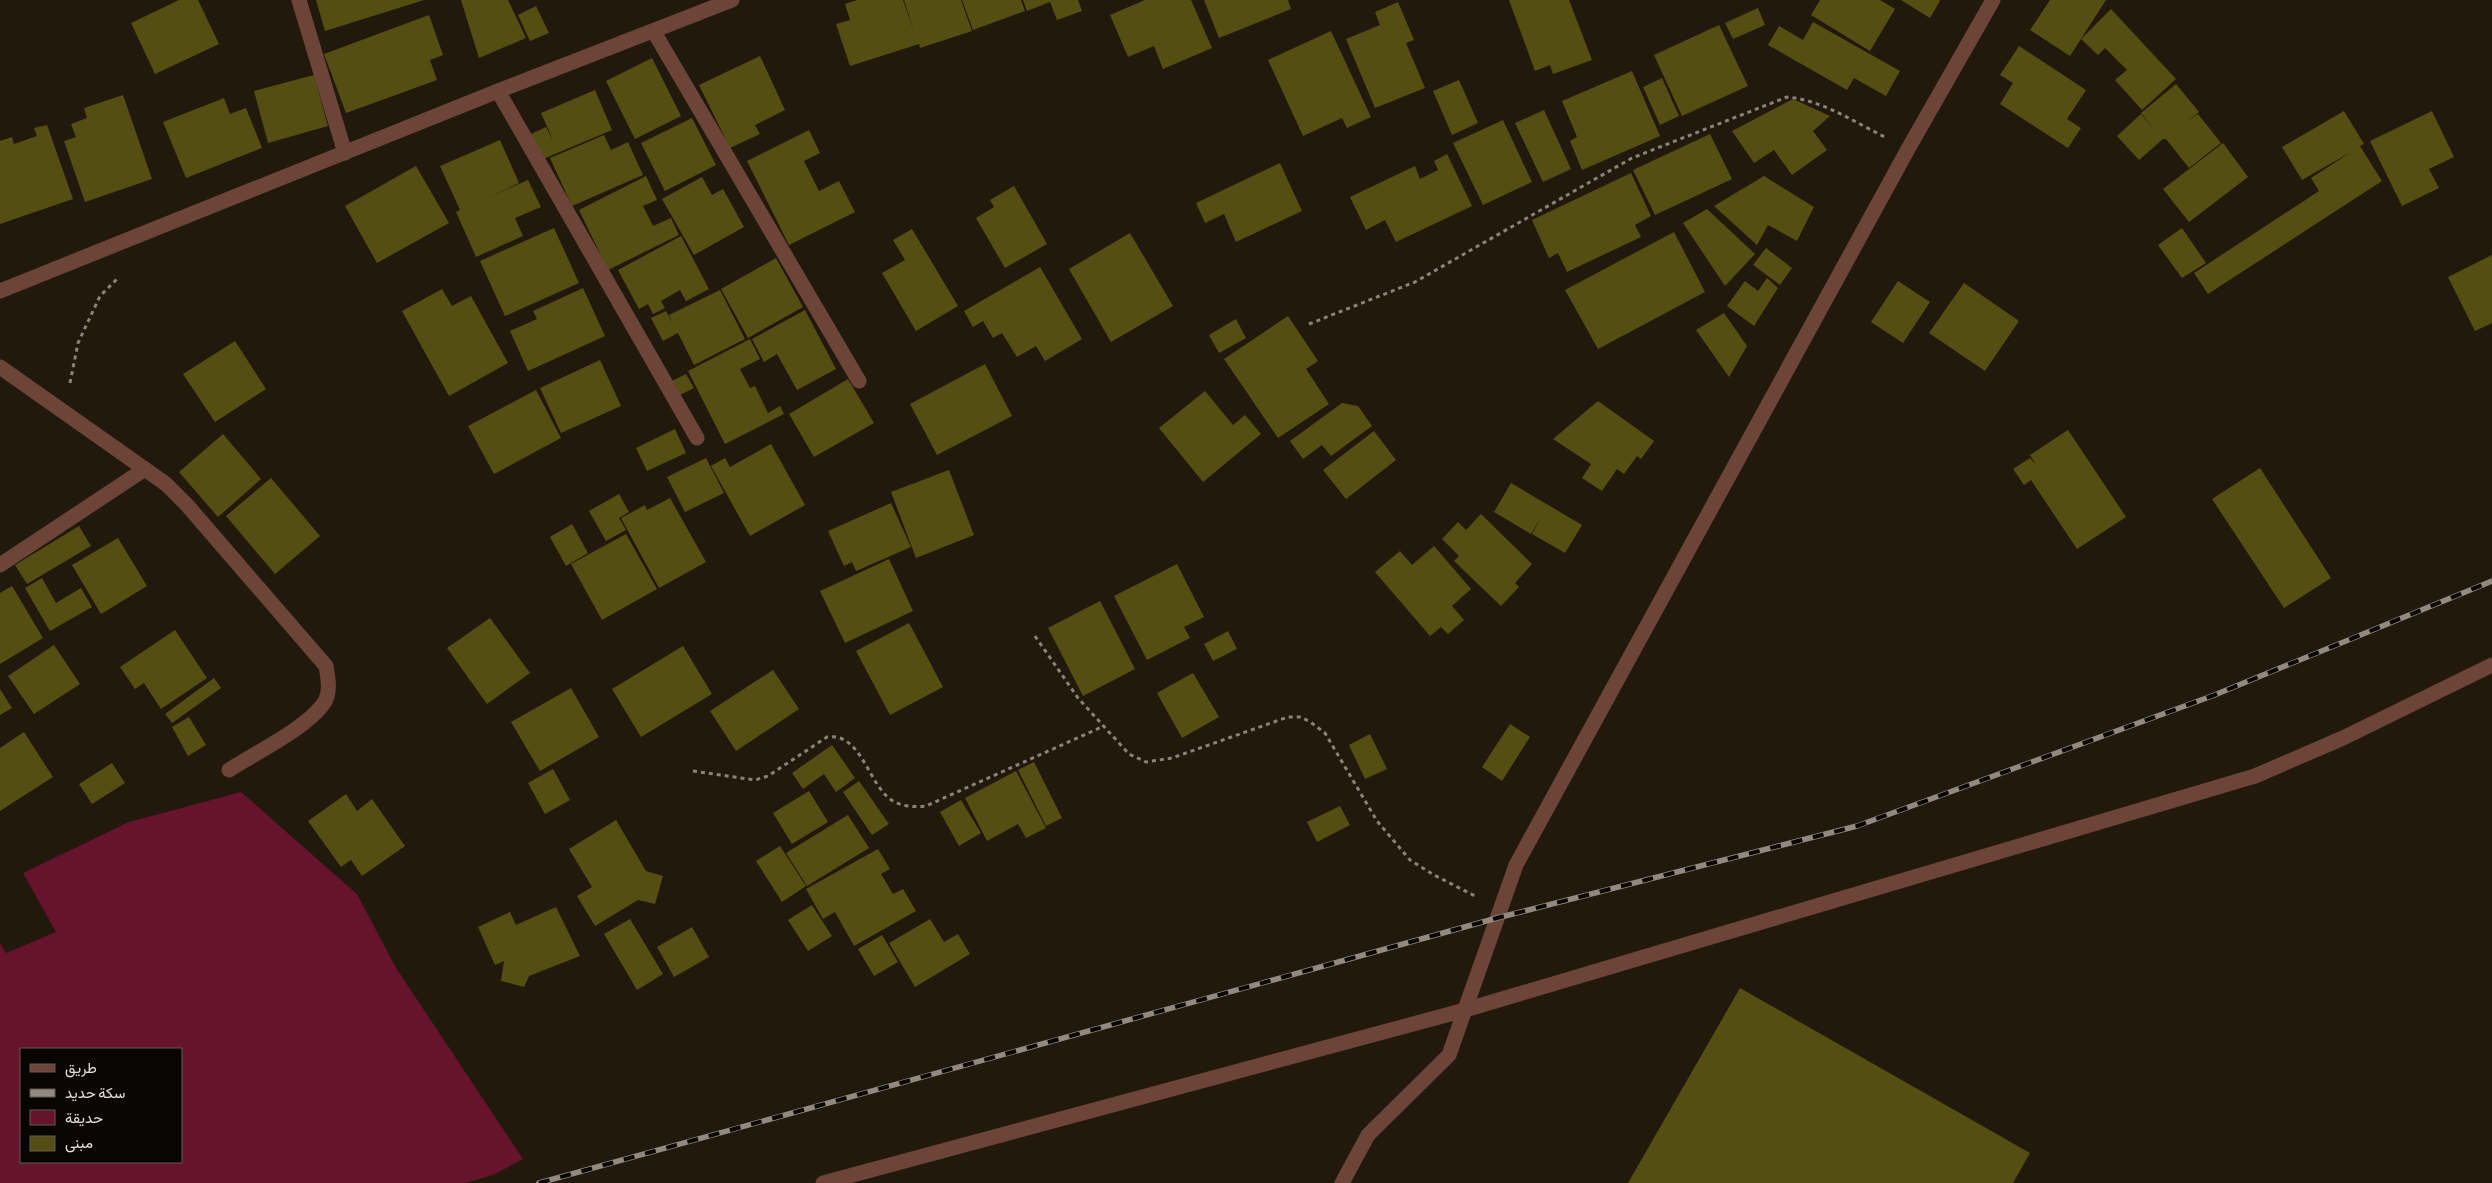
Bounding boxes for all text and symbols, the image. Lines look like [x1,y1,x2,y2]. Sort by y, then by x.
legend [20,1048,182,1163]
text: طريق [65,1061,97,1078]
text: سكة حديد [65,1086,126,1102]
text: حديقة [65,1111,103,1127]
text: مبنى [65,1136,93,1153]

